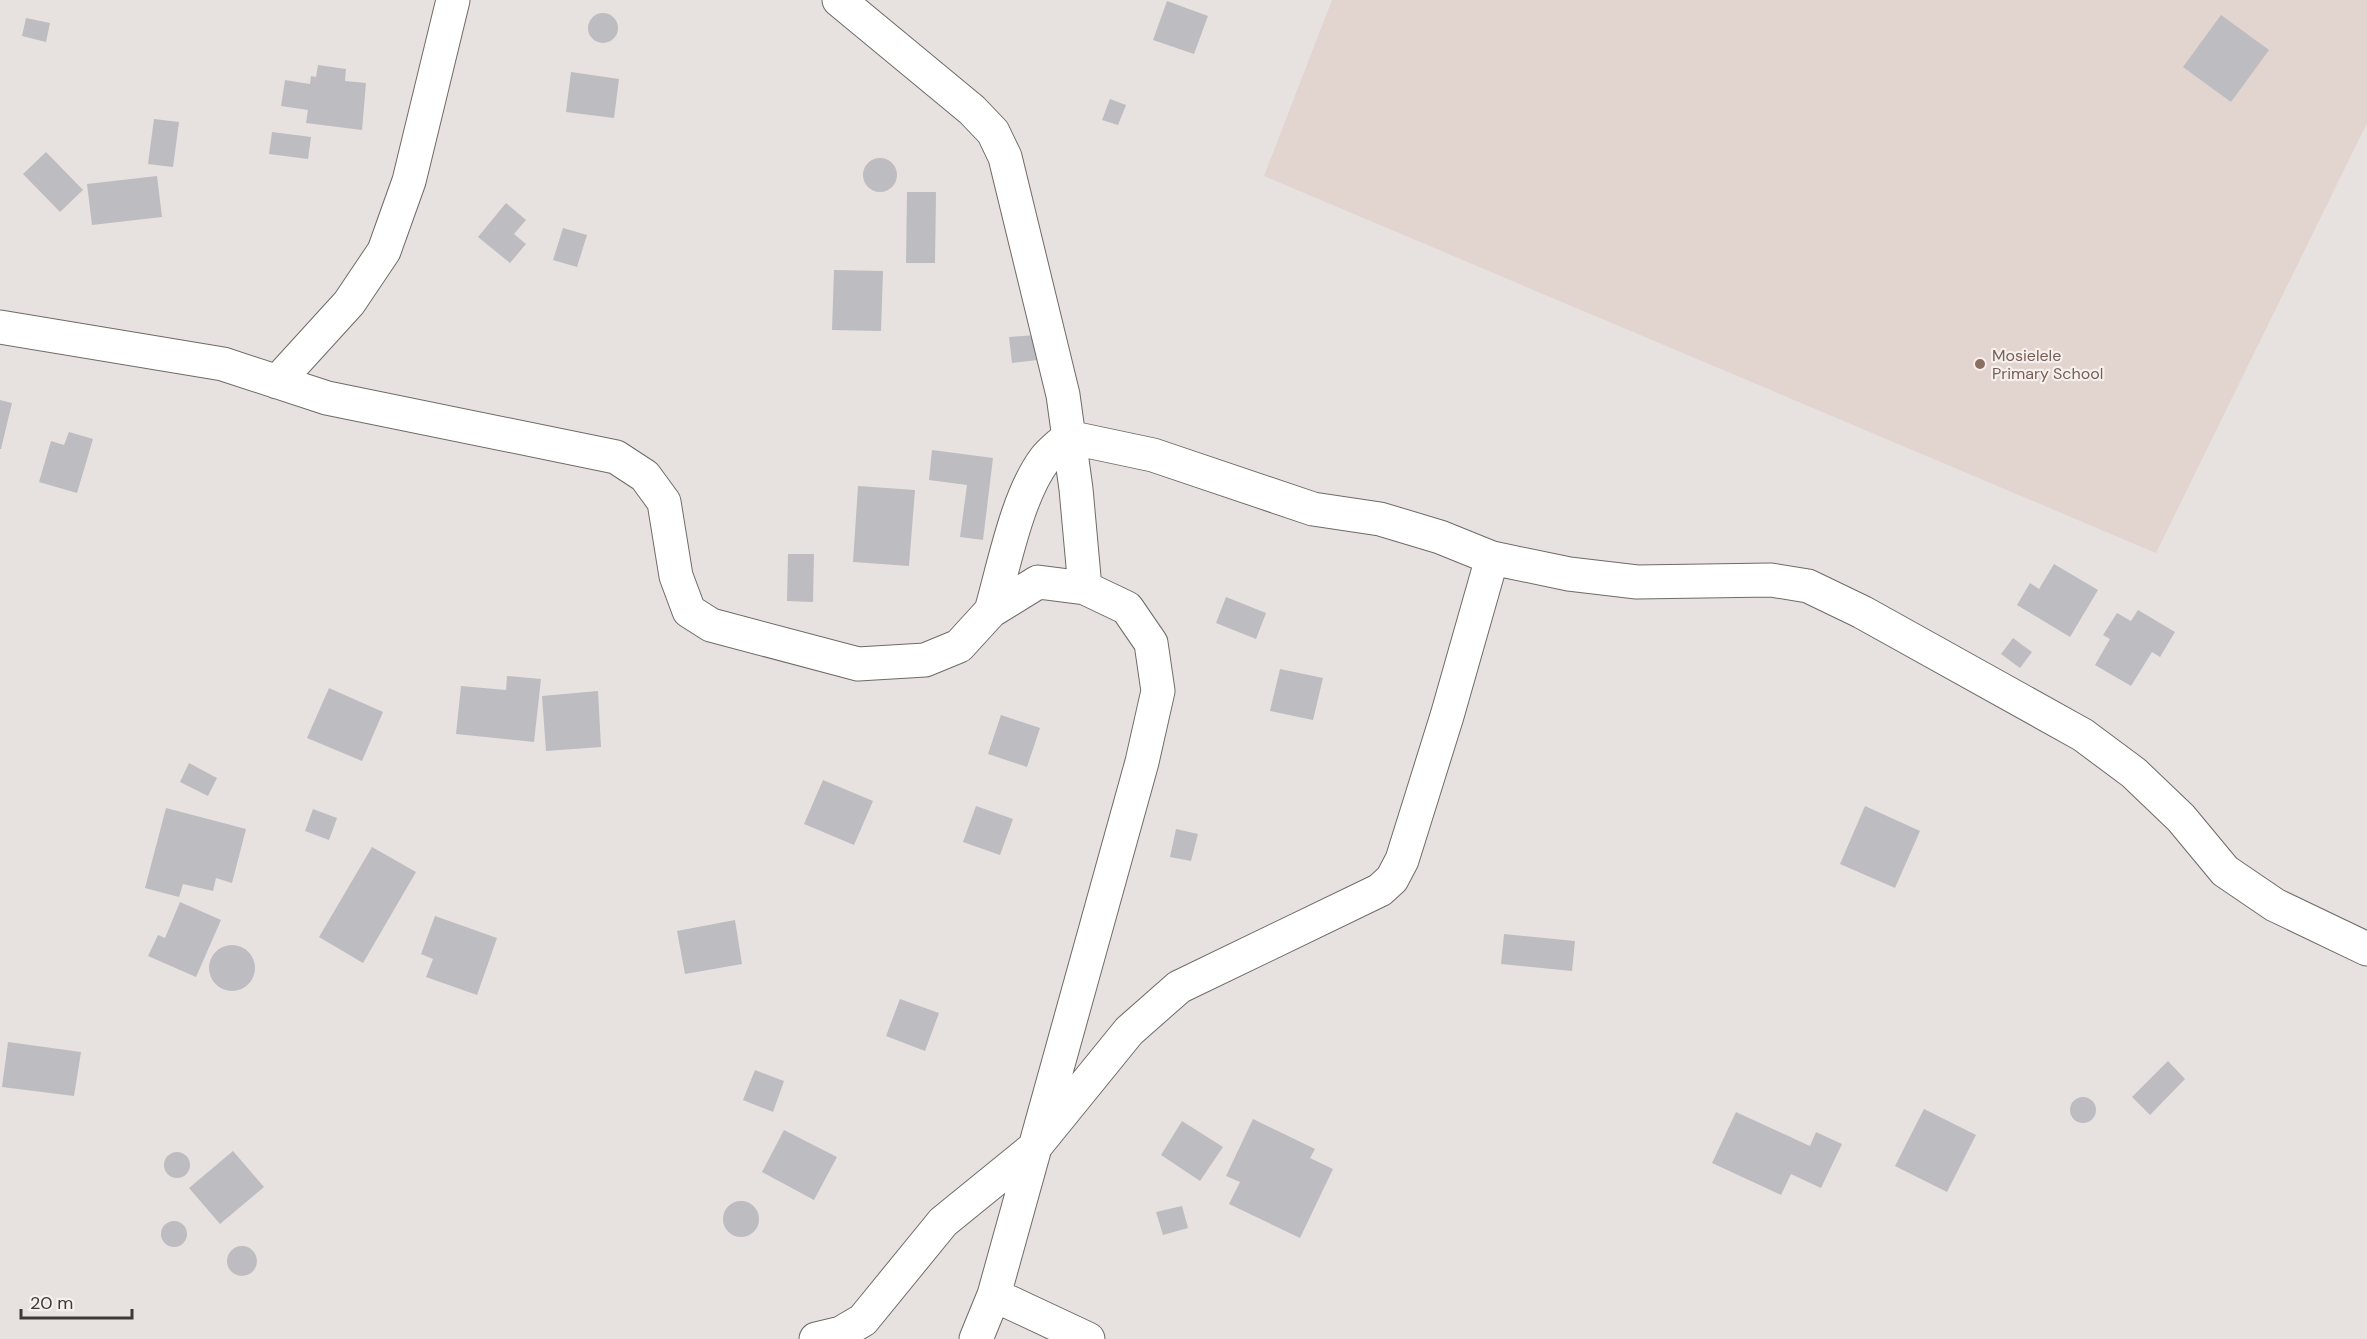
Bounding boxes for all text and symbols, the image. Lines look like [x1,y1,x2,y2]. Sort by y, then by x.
place label: Mosielele Primary School [1992,345,2103,384]
marker: Mosielele Primary School [1973,357,1987,371]
scale bar [21,1282,132,1320]
text: 20 m [30,1291,73,1315]

